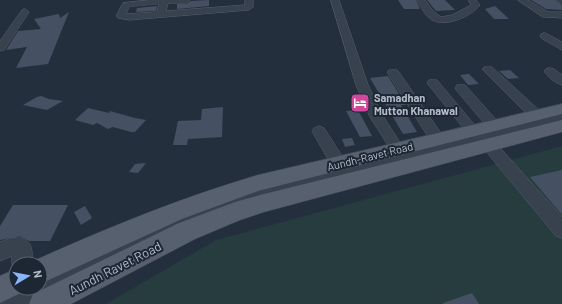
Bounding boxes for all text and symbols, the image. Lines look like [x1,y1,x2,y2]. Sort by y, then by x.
place label: Samadhan Mutton Khanawal [374,91,458,117]
hotel icon: Samadhan Mutton Khanawal [349,92,371,114]
street label: Aundh-Ravet Road [326,139,414,173]
street label: Aundh Ravet Road [66,238,164,298]
north arrow [8,256,48,296]
text: N [31,269,45,279]

